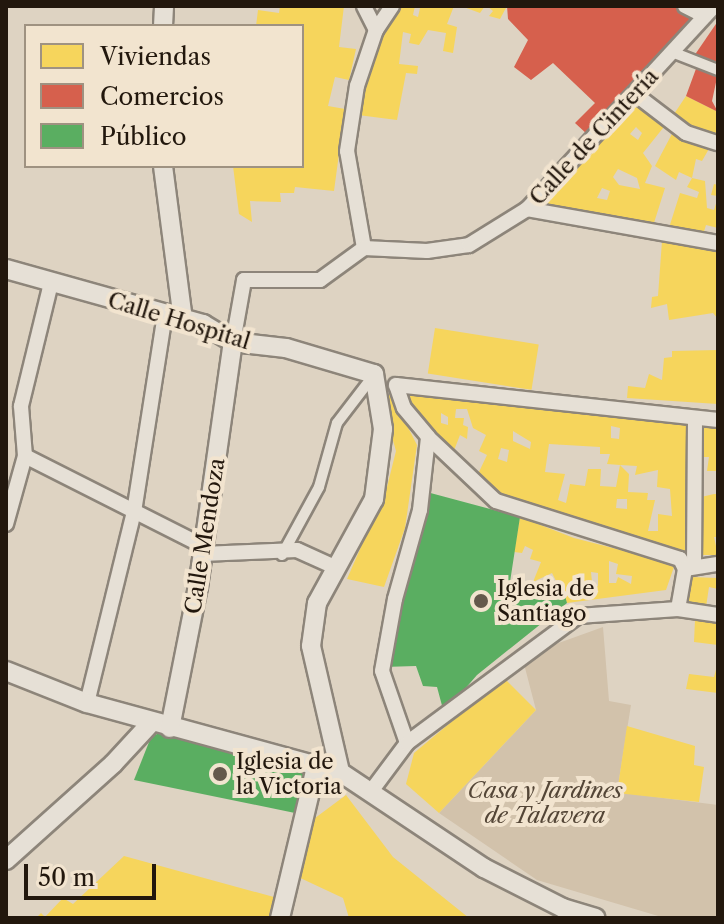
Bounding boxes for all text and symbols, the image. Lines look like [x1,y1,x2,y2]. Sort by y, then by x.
legend [24,24,304,168]
text: Viviendas [100,42,211,71]
street label: Calle de Cintería [524,63,664,211]
text: Comercios [100,82,224,111]
text: Público [100,122,187,151]
street label: Calle Hospital [105,287,253,355]
street label: Calle Mendoza [180,456,230,616]
place label: Iglesia de Santiago [497,575,595,626]
marker: Iglesia de Santiago [472,592,490,610]
place label: Iglesia de la Victoria [236,748,343,800]
marker: Iglesia de la Victoria [211,765,229,783]
park label: Casa y Jardines de Talavera [467,777,623,828]
scale bar [28,848,160,898]
text: 50 m [38,863,95,892]

